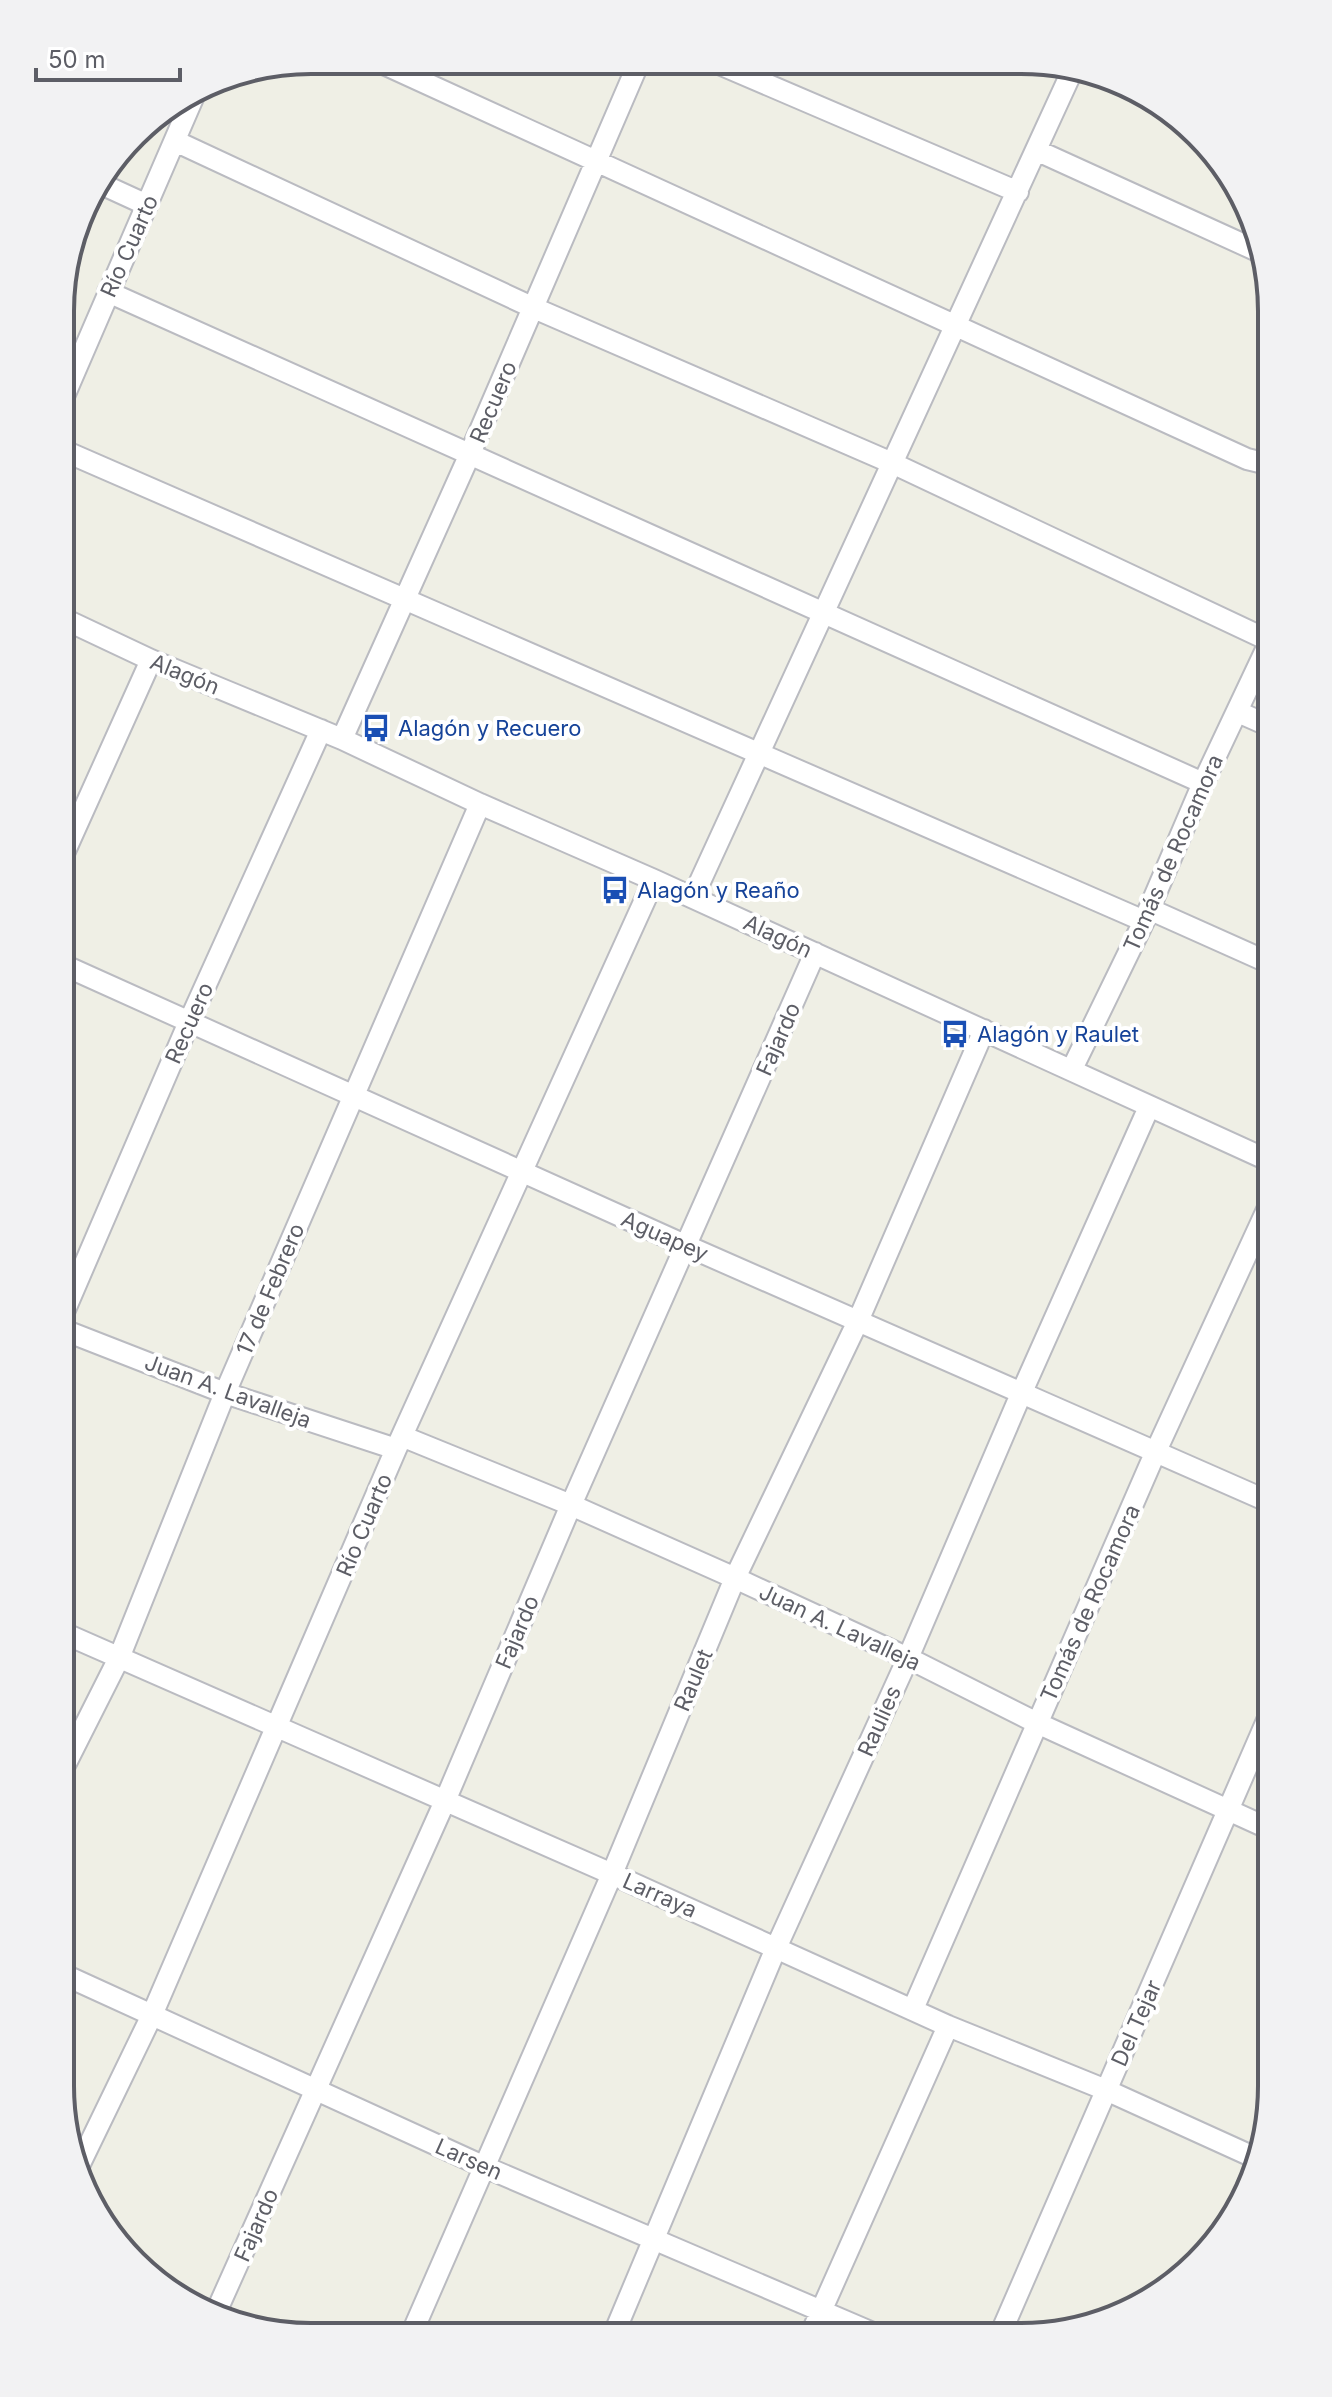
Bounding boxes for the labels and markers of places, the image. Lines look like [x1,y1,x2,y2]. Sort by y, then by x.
bus stop icon: Alagón y Recuero [361,713,391,743]
place label: Alagón y Recuero [398,715,581,741]
bus stop icon: Alagón y Reaño [600,875,630,905]
place label: Alagón y Reaño [637,877,800,903]
bus stop icon: Alagón y Raulet [940,1019,970,1049]
place label: Alagón y Raulet [977,1021,1139,1047]

